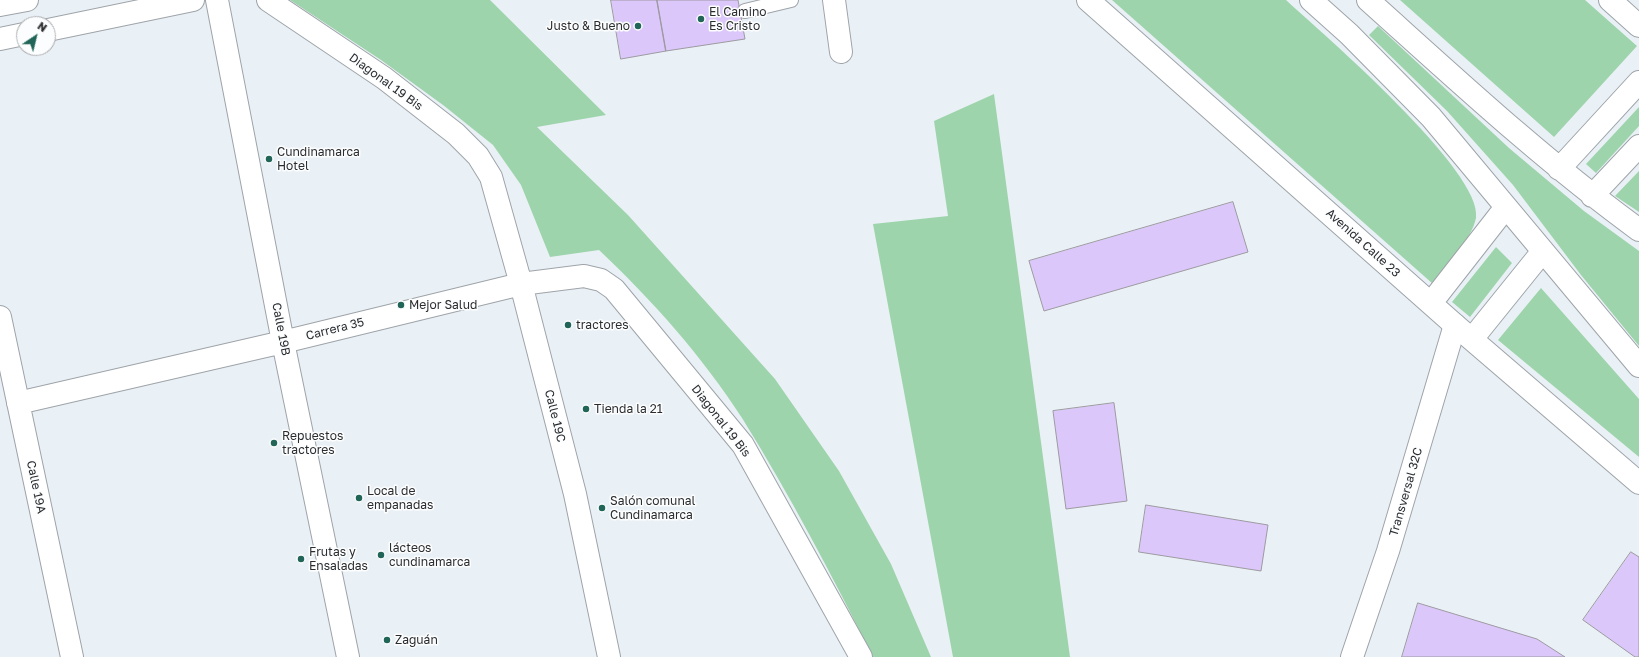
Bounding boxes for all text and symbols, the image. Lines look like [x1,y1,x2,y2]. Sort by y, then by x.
place label: El Camino Es Cristo [709,5,767,33]
marker: El Camino Es Cristo [696,14,706,24]
north arrow [16,16,56,56]
text: N [35,19,50,34]
place label: Justo & Bueno [547,19,630,33]
marker: Justo & Bueno [633,21,643,31]
street label: Diagonal 19 Bis [346,50,426,114]
place label: Cundinamarca Hotel [277,145,360,173]
marker: Cundinamarca Hotel [264,154,274,164]
street label: Avenida Calle 23 [1323,206,1403,280]
place label: Mejor Salud [409,298,477,312]
marker: Mejor Salud [396,300,406,310]
street label: Calle 19B [269,301,293,357]
street label: Carrera 35 [304,315,366,343]
place label: tractores [576,318,629,332]
marker: tractores [563,320,573,330]
street label: Diagonal 19 Bis [688,382,754,460]
street label: Calle 19C [542,388,568,444]
place label: Tienda la 21 [594,402,663,416]
marker: Tienda la 21 [581,404,591,414]
place label: Repuestos tractores [282,429,343,457]
marker: Repuestos tractores [269,438,279,448]
street label: Transversal 32C [1386,446,1426,538]
street label: Calle 19A [23,459,49,515]
place label: Local de empanadas [367,484,433,512]
marker: Local de empanadas [354,493,364,503]
place label: Salón comunal Cundinamarca [610,494,695,522]
marker: Salón comunal Cundinamarca [597,503,607,513]
place label: lácteos cundinamarca [389,541,470,569]
place label: Frutas y Ensaladas [309,545,368,573]
marker: lácteos cundinamarca [376,550,386,560]
marker: Frutas y Ensaladas [296,554,306,564]
place label: Zaguán [395,633,438,647]
marker: Zaguán [382,635,392,645]

